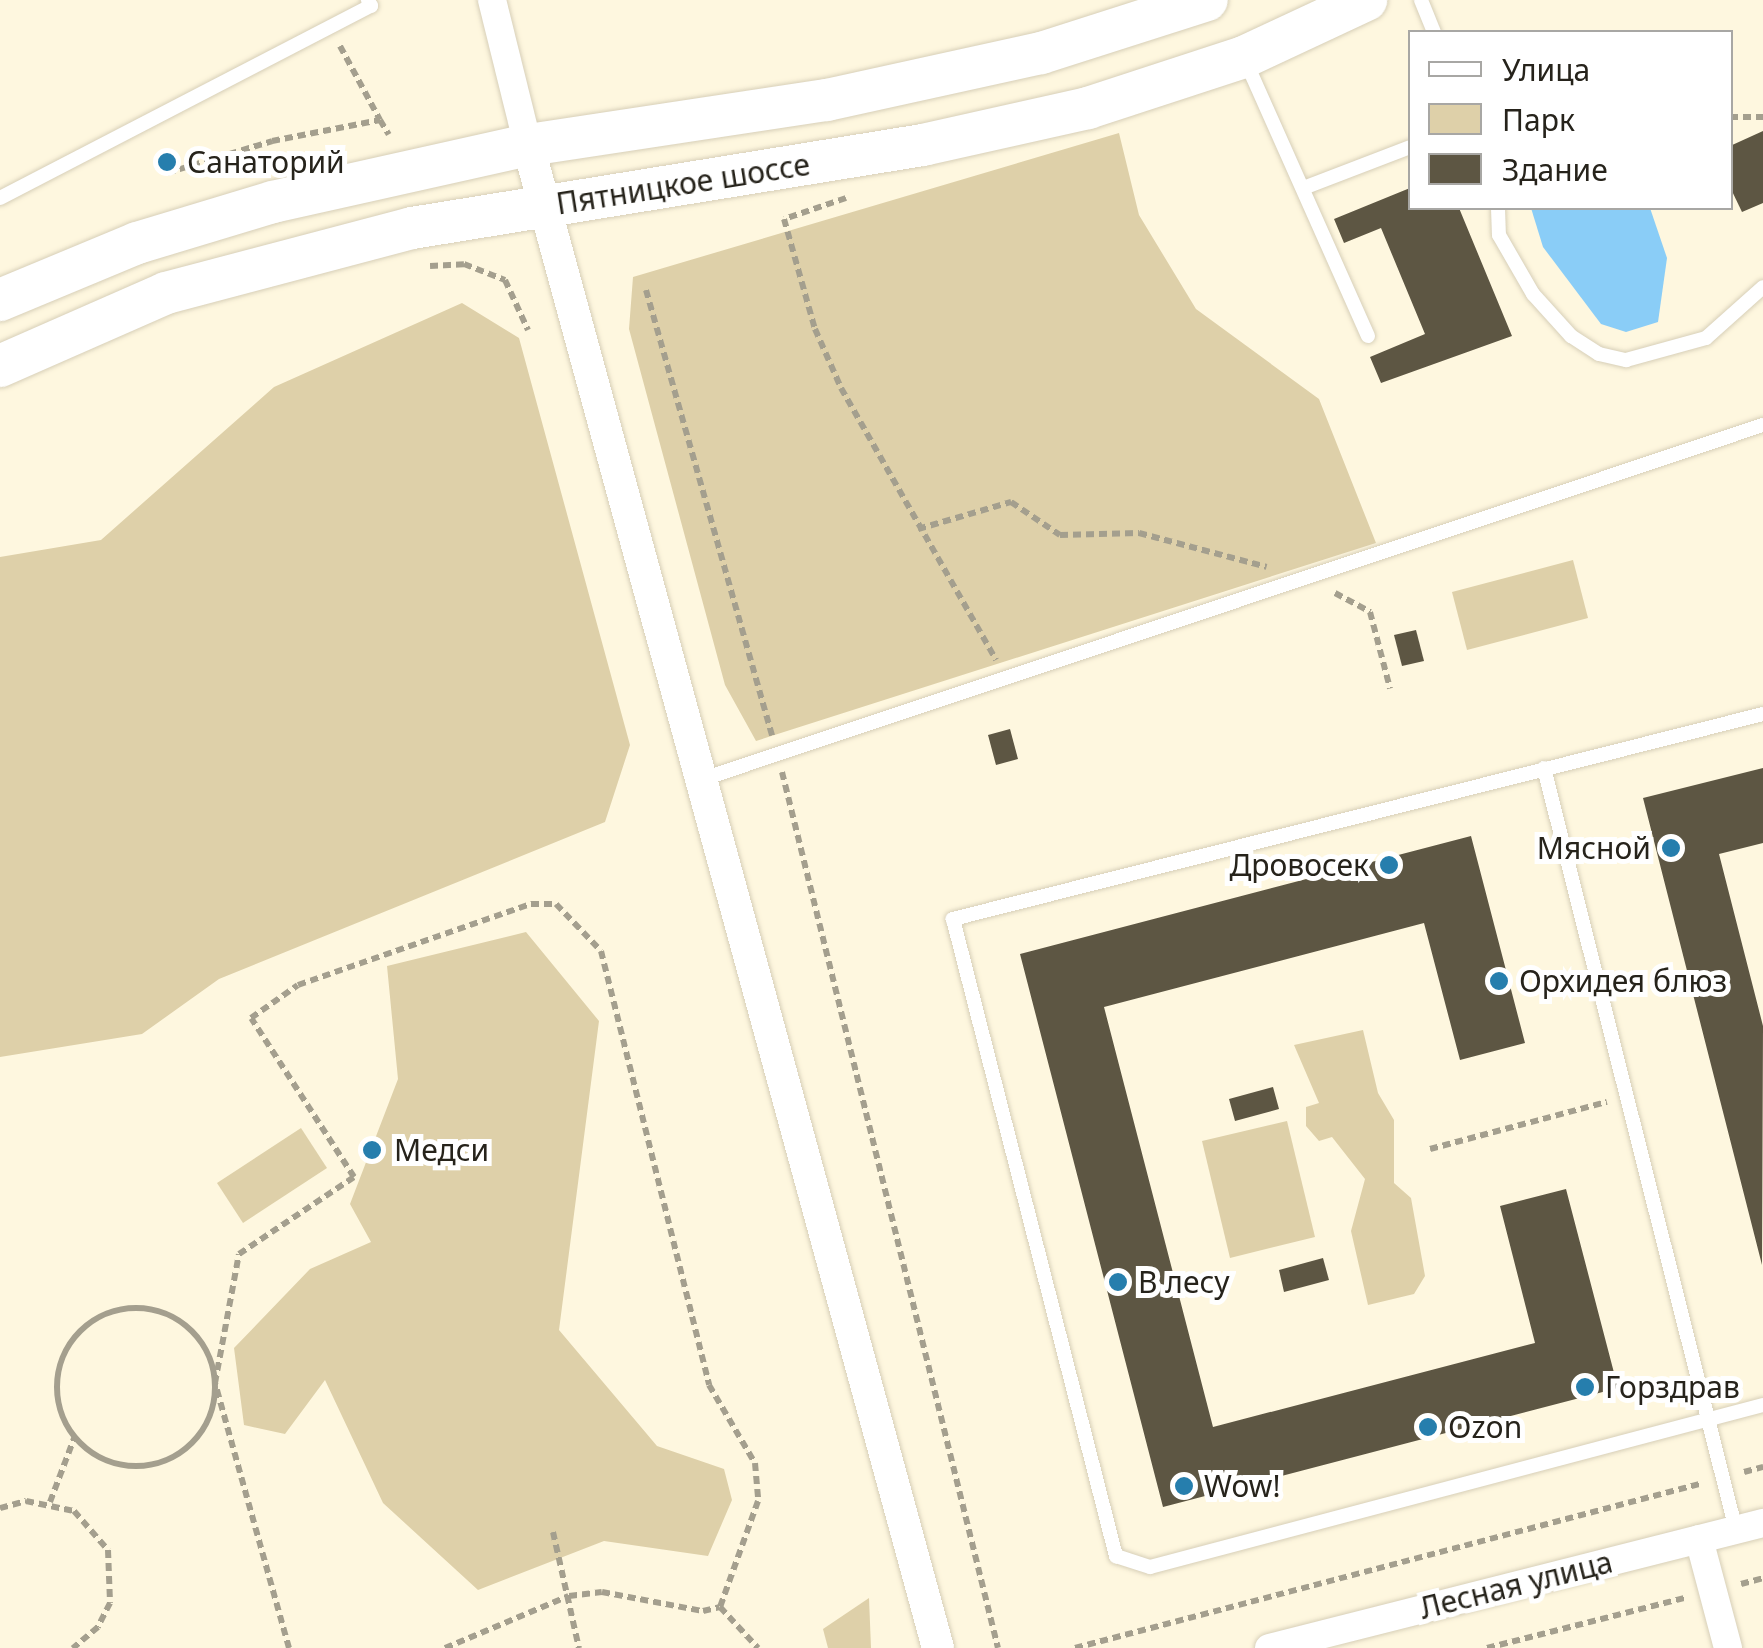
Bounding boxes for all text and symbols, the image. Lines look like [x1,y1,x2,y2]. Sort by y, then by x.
legend [1408,30,1733,210]
text: Улица [1502,49,1590,90]
text: Парк [1502,99,1575,140]
place label: Санаторий [187,144,345,180]
street label: Пятницкое шоссе [554,146,812,222]
text: Здание [1502,149,1608,190]
marker: Санаторий [156,151,178,173]
place label: Мясной [1537,830,1651,866]
marker: Мясной [1660,837,1682,859]
place label: Дровосек [1229,847,1369,883]
marker: Дровосек [1378,854,1400,876]
place label: Орхидея блюз [1519,963,1727,999]
marker: Орхидея блюз [1488,970,1510,992]
place label: Медси [394,1132,489,1168]
marker: Медси [359,1137,385,1163]
place label: В лесу [1138,1264,1229,1300]
marker: В лесу [1107,1271,1129,1293]
place label: Горздрав [1605,1369,1740,1405]
marker: Горздрав [1574,1376,1596,1398]
place label: Ozon [1448,1409,1522,1445]
marker: Ozon [1417,1416,1439,1438]
place label: Wow! [1204,1468,1280,1504]
marker: Wow! [1173,1475,1195,1497]
street label: Лесная улица [1416,1544,1616,1626]

